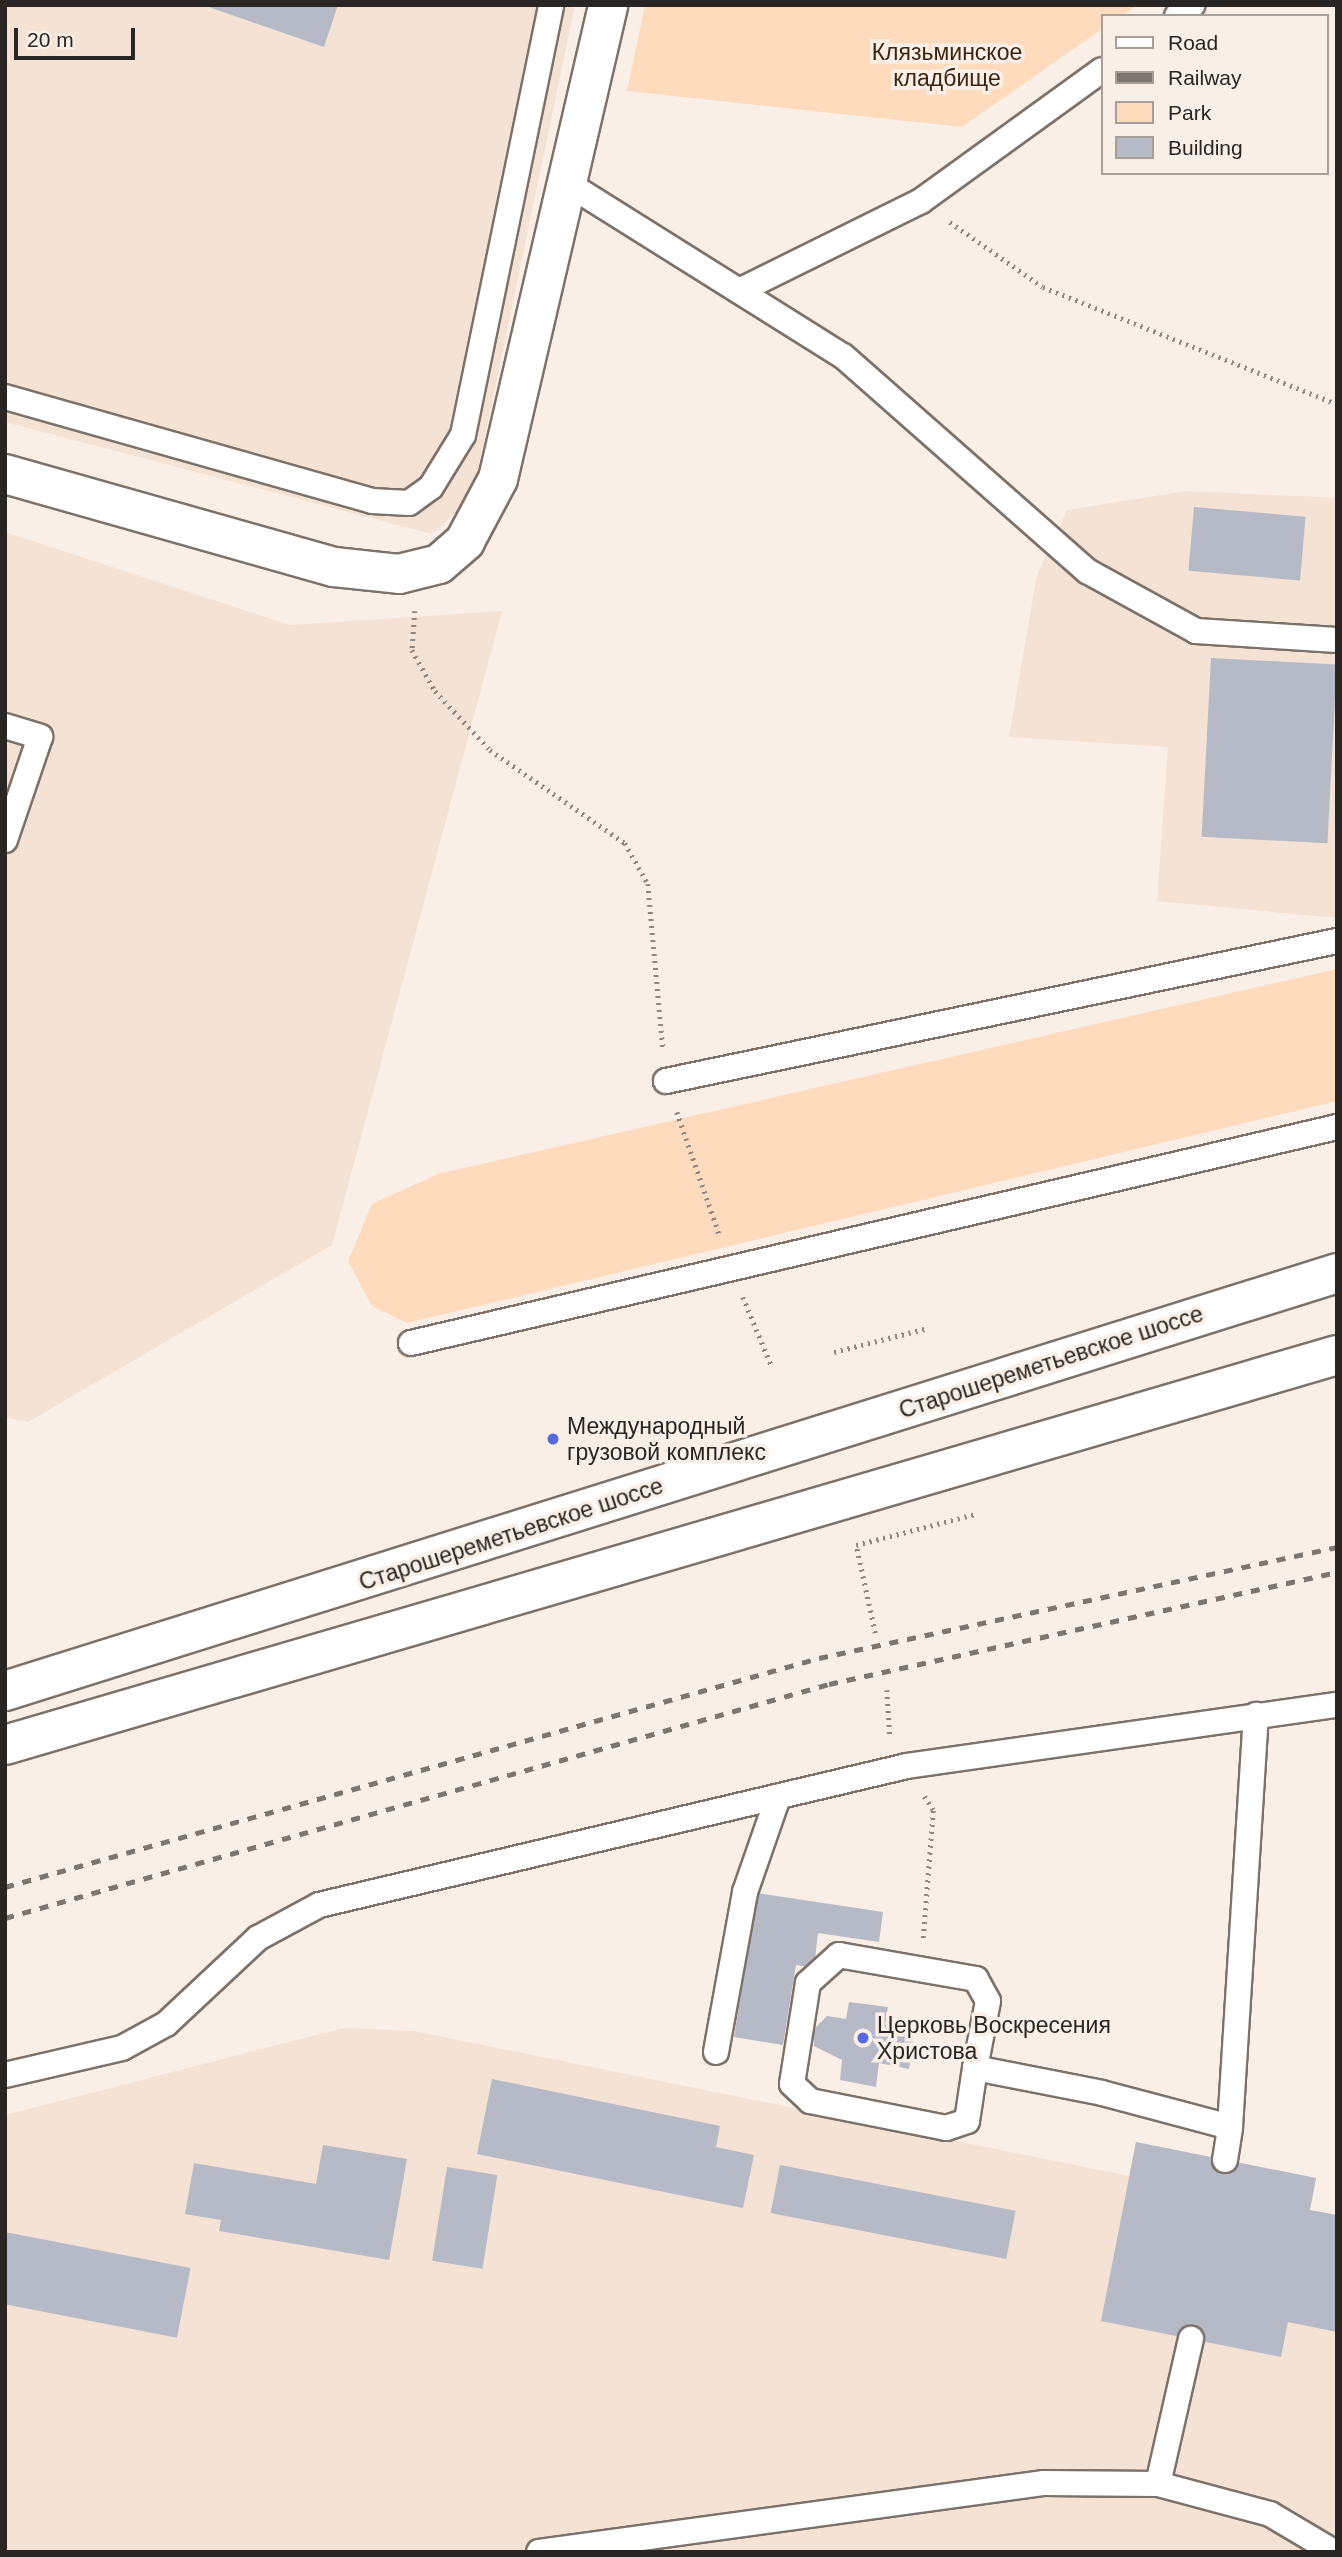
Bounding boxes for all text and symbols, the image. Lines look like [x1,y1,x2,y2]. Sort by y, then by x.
scale bar [18,14,138,58]
legend [1100,14,1328,175]
text: 20 m [27,28,74,51]
text: Road [1168,31,1218,54]
park label: Клязьминское кладбище [872,38,1022,92]
text: Railway [1168,66,1242,89]
text: Park [1168,101,1211,124]
text: Building [1168,136,1243,159]
street label: Старошереметьевское шоссе [896,1300,1206,1424]
place label: Международный грузовой комплекс [567,1412,766,1466]
marker: Международный грузовой комплекс [545,1431,561,1447]
street label: Старошереметьевское шоссе [356,1472,666,1596]
place label: Церковь Воскресения Христова [877,2011,1111,2065]
marker: Церковь Воскресения Христова [855,2030,871,2046]

